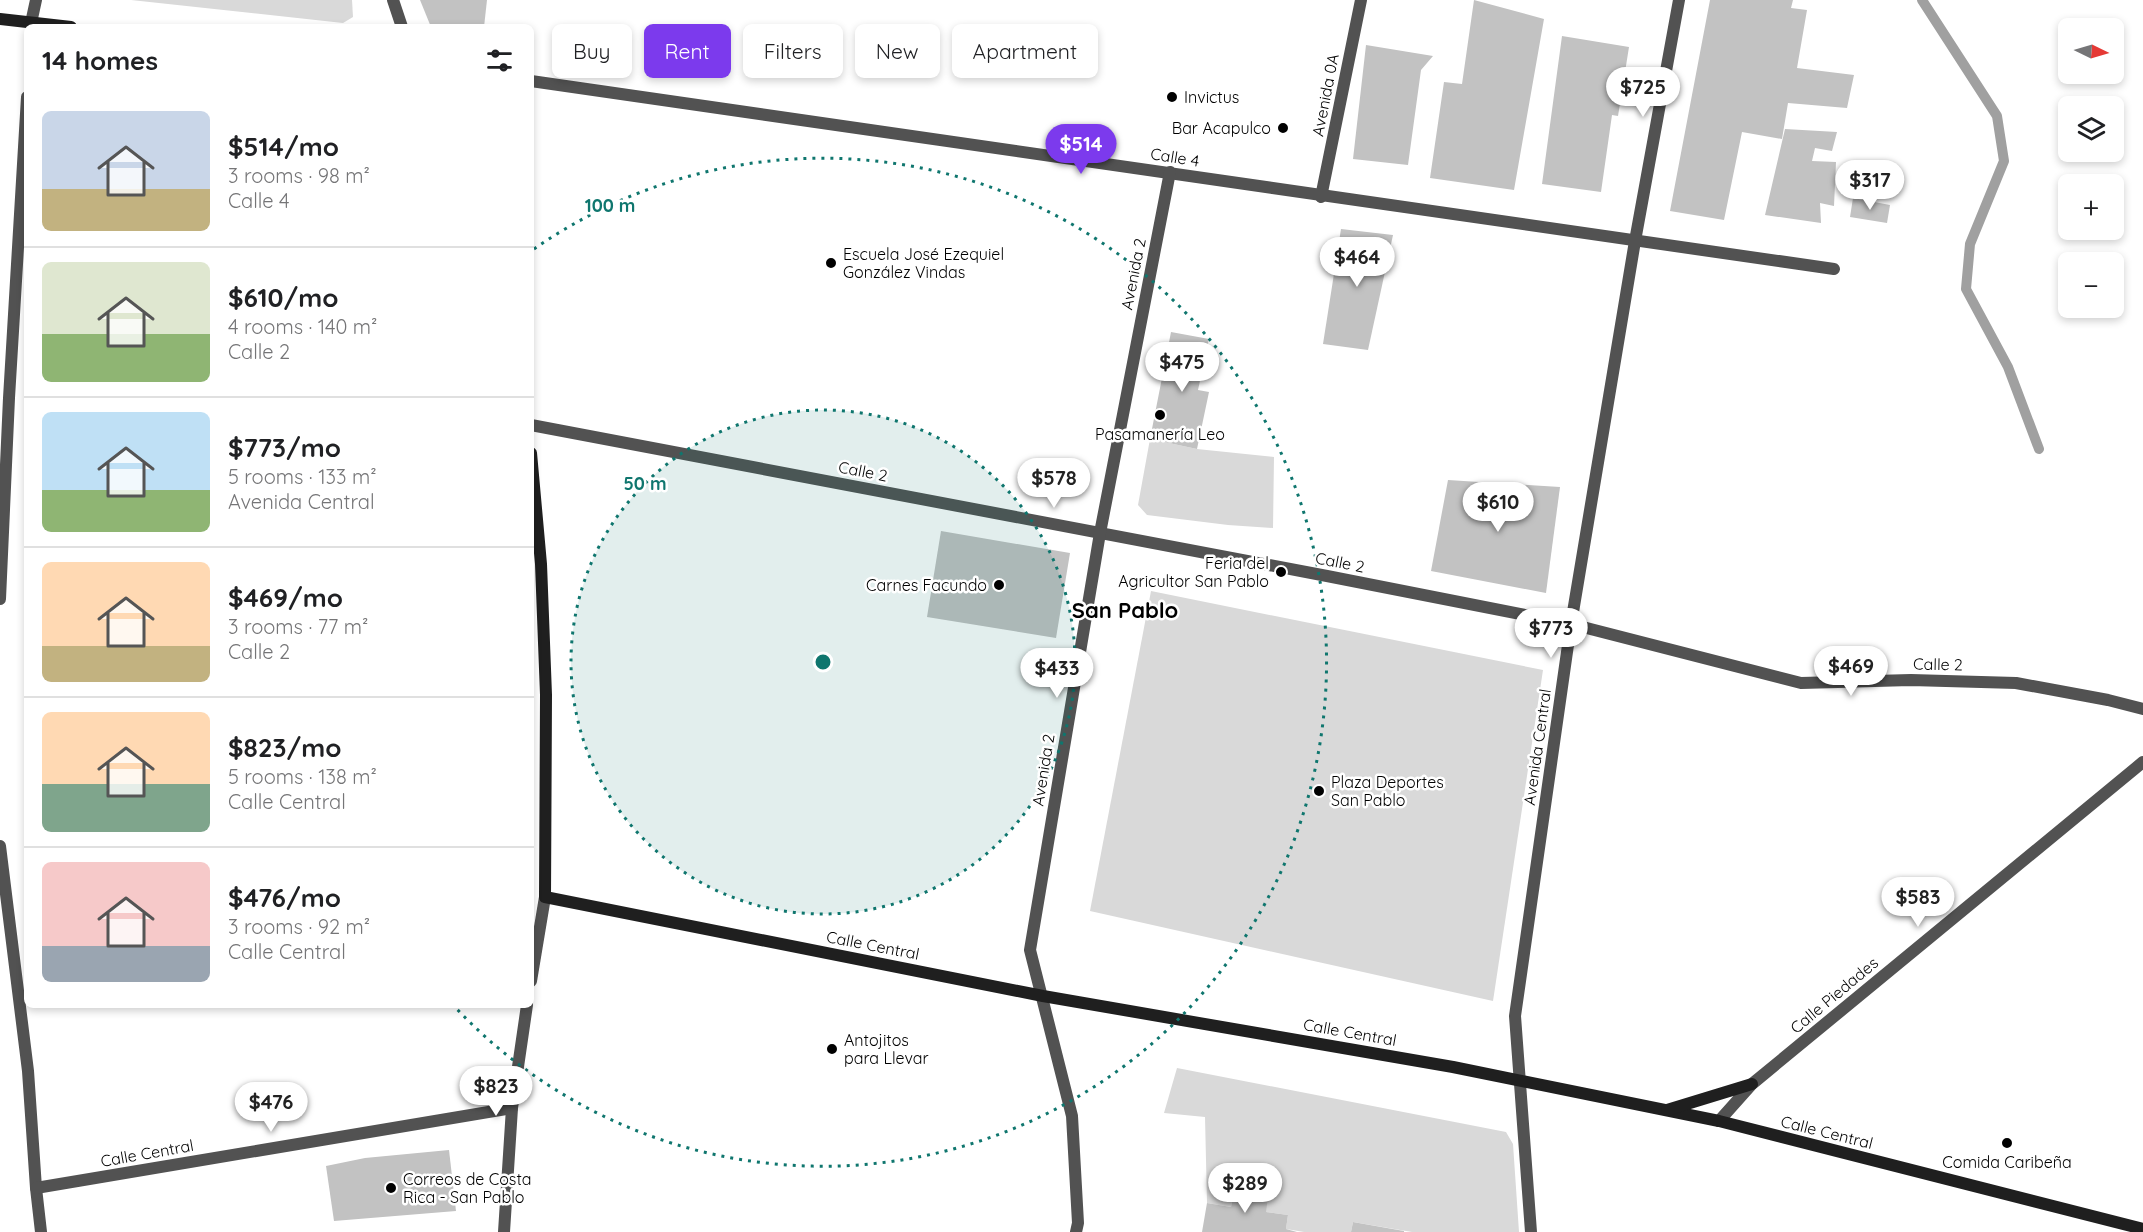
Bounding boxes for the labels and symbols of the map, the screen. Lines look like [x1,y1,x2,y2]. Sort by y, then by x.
north arrow [2058,18,2124,84]
street label: Avenida 0A [1307,52,1343,138]
pin: $725 [1607,67,1679,118]
place label: Invictus [1184,87,1239,107]
marker: Invictus [1165,90,1179,104]
place label: Bar Acapulco [1172,118,1271,138]
marker: Bar Acapulco [1276,121,1290,135]
pin: $514 [1045,124,1117,175]
street label: Calle 4 [1149,143,1201,171]
pin: $317 [1834,160,1906,211]
text: 100 m [585,194,635,217]
street label: Avenida 2 [1116,236,1150,312]
pin: $464 [1321,237,1393,288]
place label: Escuela José Ezequiel González Vindas [843,244,1004,282]
marker: Escuela José Ezequiel González Vindas [824,256,838,270]
pin: $475 [1146,342,1218,393]
marker: Pasamanería Leo [1153,408,1167,422]
place label: Pasamanería Leo [1095,424,1225,444]
street label: Calle 2 [837,456,889,486]
pin: $578 [1018,458,1090,509]
text: 50 m [623,472,667,495]
pin: $610 [1462,482,1534,533]
street label: Calle 2 [1314,547,1366,577]
place label: Feria del Agricultor San Pablo [1118,553,1269,591]
marker: Feria del Agricultor San Pablo [1274,565,1288,579]
place label: Carnes Facundo [866,575,987,595]
marker: Carnes Facundo [992,578,1006,592]
district label: San Pablo [1072,596,1178,624]
pin: $773 [1515,608,1587,659]
pin: $469 [1815,646,1887,697]
pin: $433 [1021,648,1093,699]
centre of rings [813,652,833,672]
street label: Calle 2 [1913,654,1963,674]
street label: Avenida Central [1519,688,1555,806]
street label: Avenida 2 [1027,732,1059,807]
place label: Plaza Deportes San Pablo [1331,772,1444,810]
marker: Plaza Deportes San Pablo [1312,784,1326,798]
pin: $583 [1882,877,1954,928]
street label: Calle Central [825,926,921,964]
street label: Calle Piedades [1786,953,1882,1037]
street label: Calle Central [1302,1014,1398,1050]
place label: Antojitos para Llevar [844,1030,929,1068]
marker: Antojitos para Llevar [825,1042,839,1056]
pin: $823 [460,1066,532,1117]
pin: $476 [235,1082,307,1133]
street label: Calle Central [1779,1111,1875,1153]
street label: Calle Central [99,1135,195,1171]
marker: Comida Caribeña [2000,1136,2014,1150]
place label: Comida Caribeña [1942,1152,2072,1172]
pin: $289 [1209,1163,1281,1214]
place label: Correos de Costa Rica - San Pablo [403,1169,532,1207]
marker: Correos de Costa Rica - San Pablo [384,1181,398,1195]

